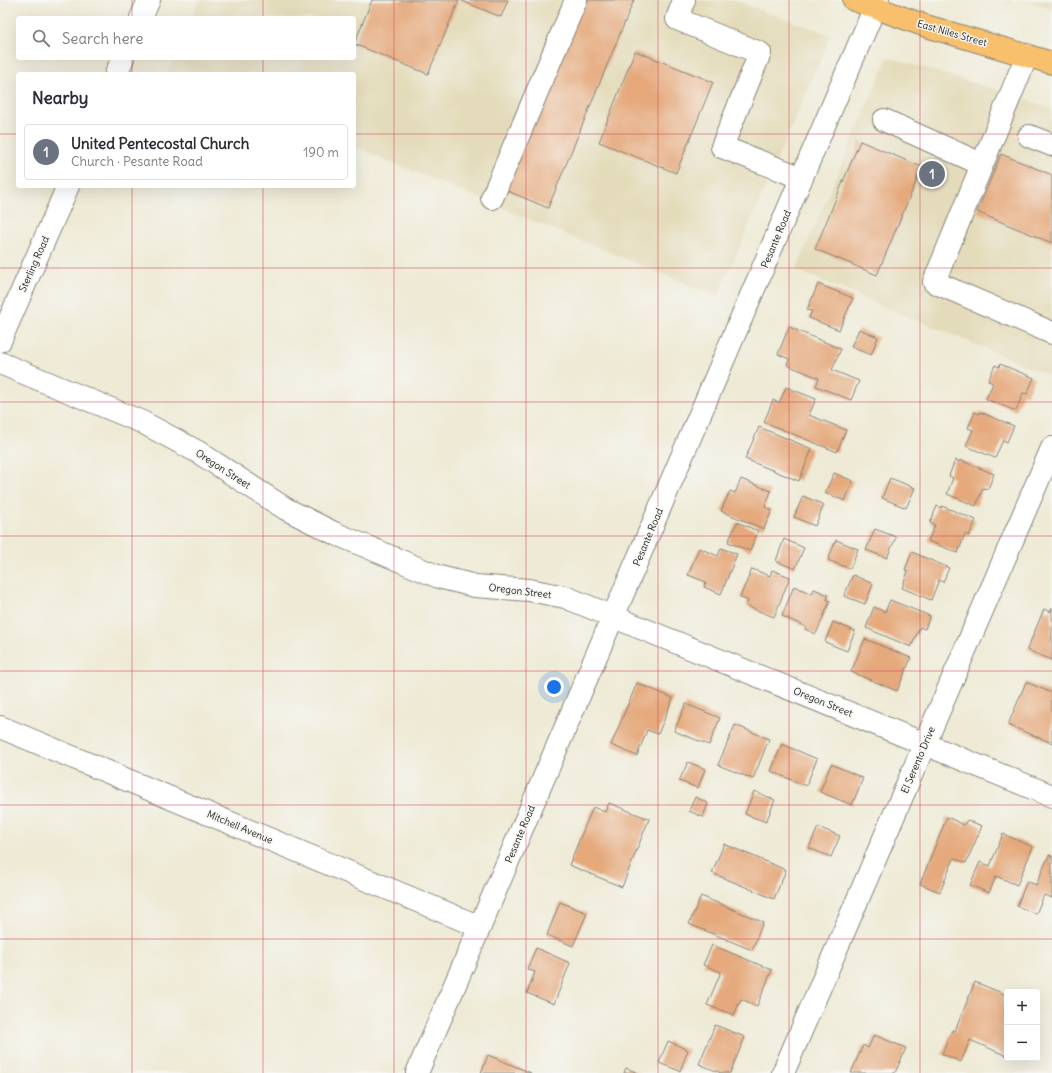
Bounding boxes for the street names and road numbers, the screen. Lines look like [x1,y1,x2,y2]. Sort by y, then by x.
street label: East Niles Street [916,17,989,49]
street label: Pesante Road [758,208,794,270]
street label: Sterling Road [16,234,52,294]
street label: Oregon Street [193,446,253,492]
street label: Pesante Road [630,506,666,568]
street label: Oregon Street [488,581,553,601]
street label: Oregon Street [791,684,855,720]
street label: El Serento Drive [898,725,938,795]
street label: Pesante Road [502,803,538,865]
street label: Mitchell Avenue [205,807,275,847]

